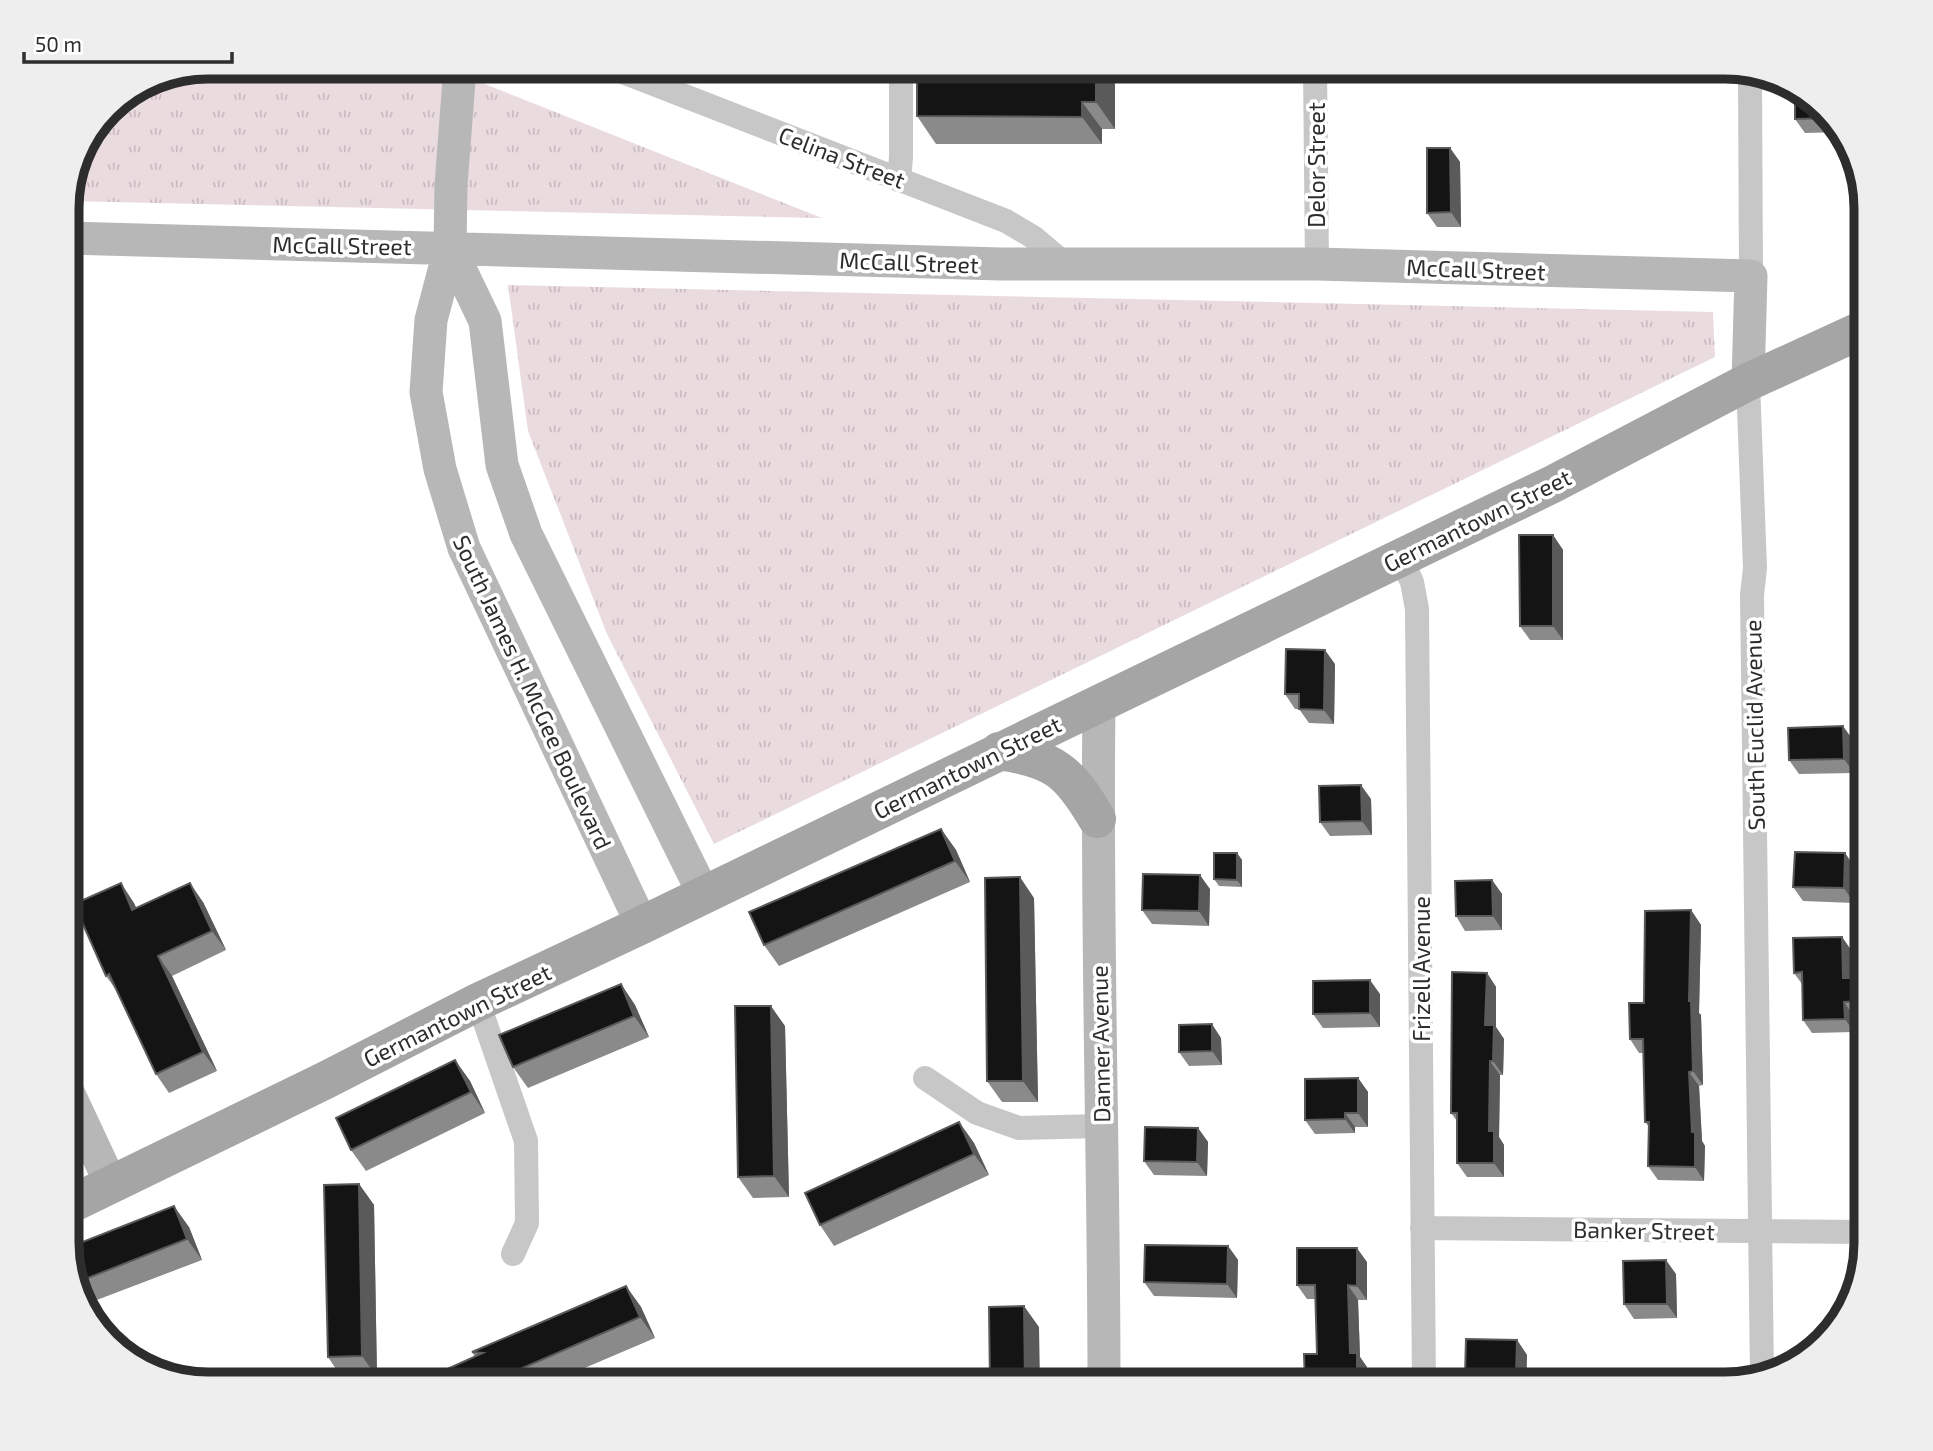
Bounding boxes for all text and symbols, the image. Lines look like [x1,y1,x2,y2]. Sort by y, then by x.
scale bar [24,21,233,65]
text: 50 m [35,31,82,56]
street label: Delor Street [1302,102,1330,228]
street label: Celina Street [775,120,909,194]
street label: McCall Street [272,230,412,260]
street label: McCall Street [839,246,979,278]
street label: McCall Street [1406,253,1546,285]
street label: Germantown Street [1379,462,1576,578]
street label: South James H. McGee Boulevard [448,530,618,854]
street label: South Euclid Avenue [1738,619,1770,831]
street label: Germantown Street [869,709,1066,825]
street label: Frizell Avenue [1407,896,1435,1042]
street label: Germantown Street [359,957,556,1073]
street label: Danner Avenue [1085,965,1115,1123]
street label: Banker Street [1573,1215,1715,1245]

